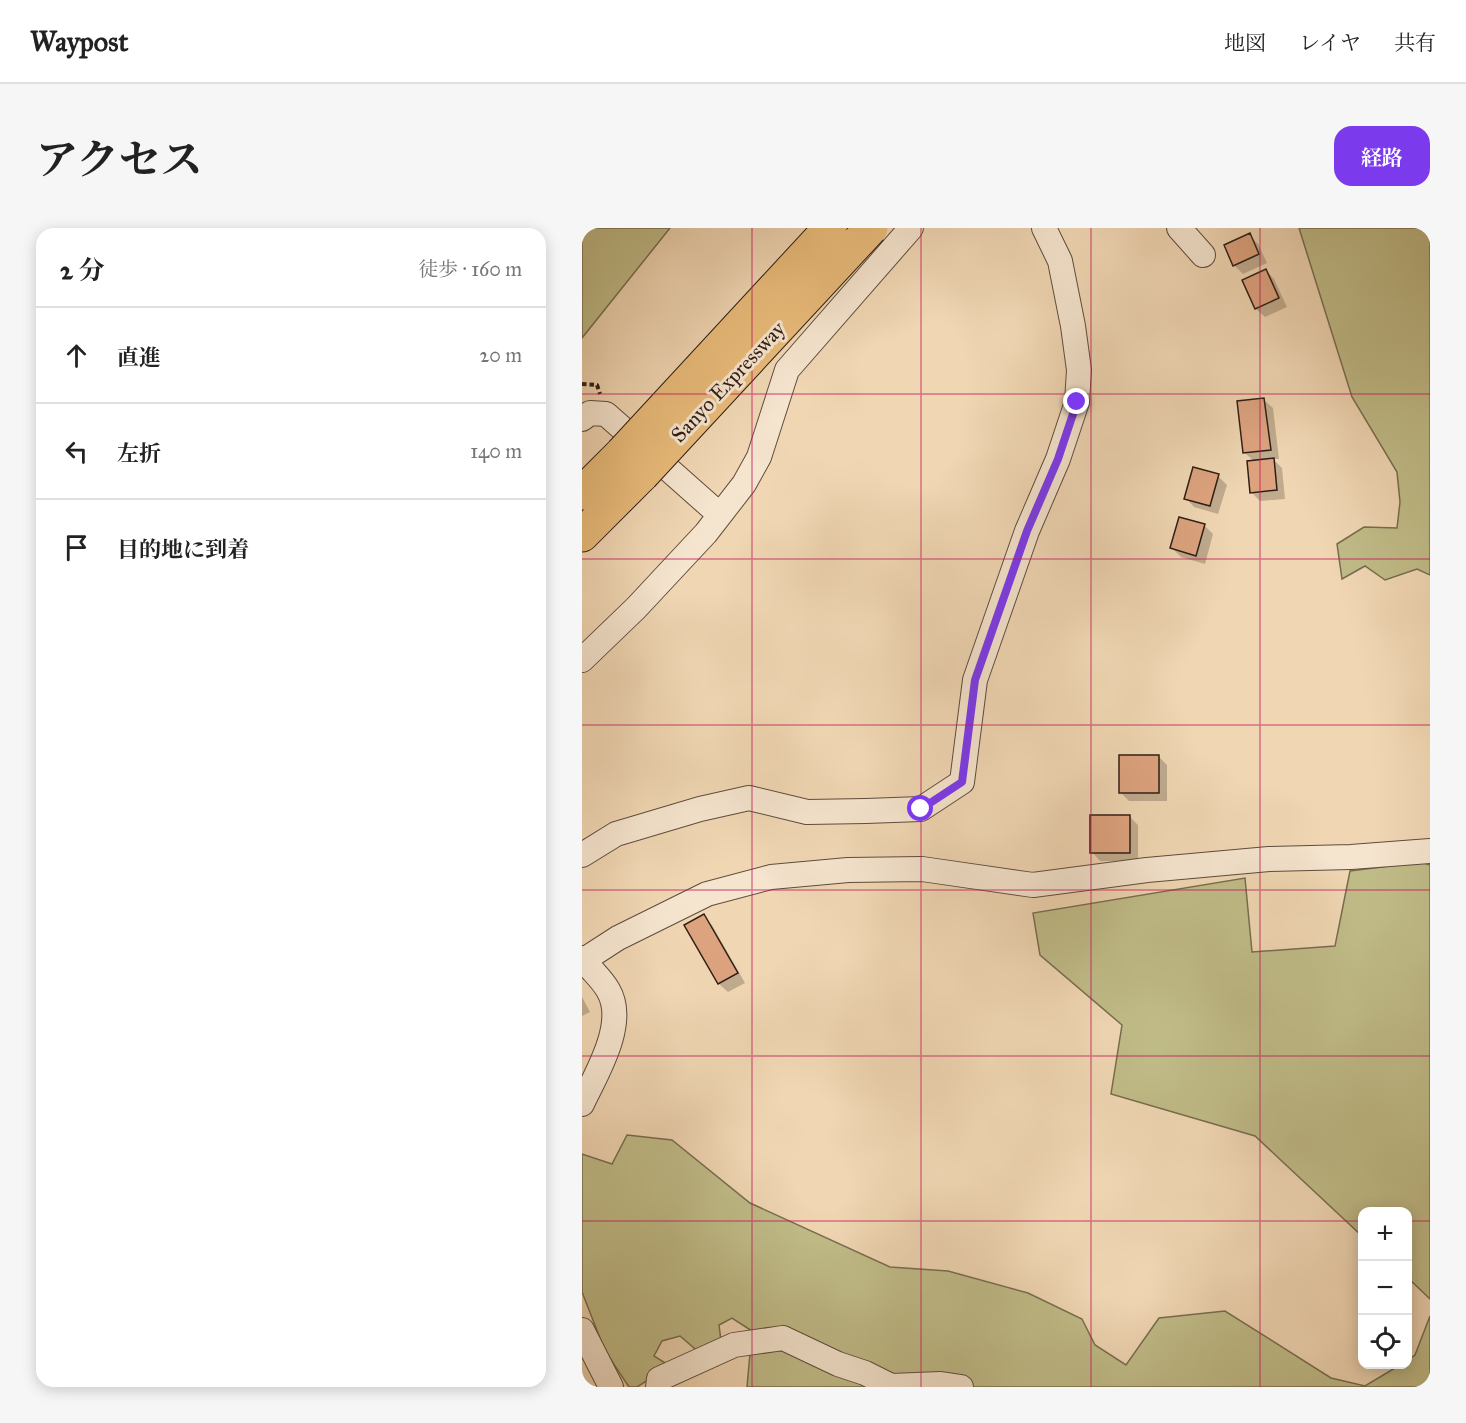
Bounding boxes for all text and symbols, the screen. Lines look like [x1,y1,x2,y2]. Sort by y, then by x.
text: Waypost [30,24,128,59]
text: 地図 [1224,30,1266,56]
text: レイヤ [1299,30,1361,56]
text: 共有 [1394,30,1436,56]
button: 経路 [1334,126,1430,186]
text: アクセス [36,134,203,186]
text: 2 分 [60,254,104,286]
text: 徒歩 · 160 m [418,257,522,281]
street label: Sanyo Expressway [665,315,791,448]
icon: ahead [60,339,93,372]
text: 20 m [479,343,522,367]
text: 直進 [117,344,161,371]
route end [1063,388,1089,414]
icon: left [60,435,93,468]
text: 140 m [470,439,522,463]
text: 左折 [117,440,161,467]
icon: arrive [60,531,93,564]
text: 目的地に到着 [117,536,249,563]
route start [907,795,933,821]
map controls [1358,1207,1412,1369]
button: + [1358,1207,1412,1261]
button: − [1358,1261,1412,1315]
button: locate [1358,1315,1412,1369]

